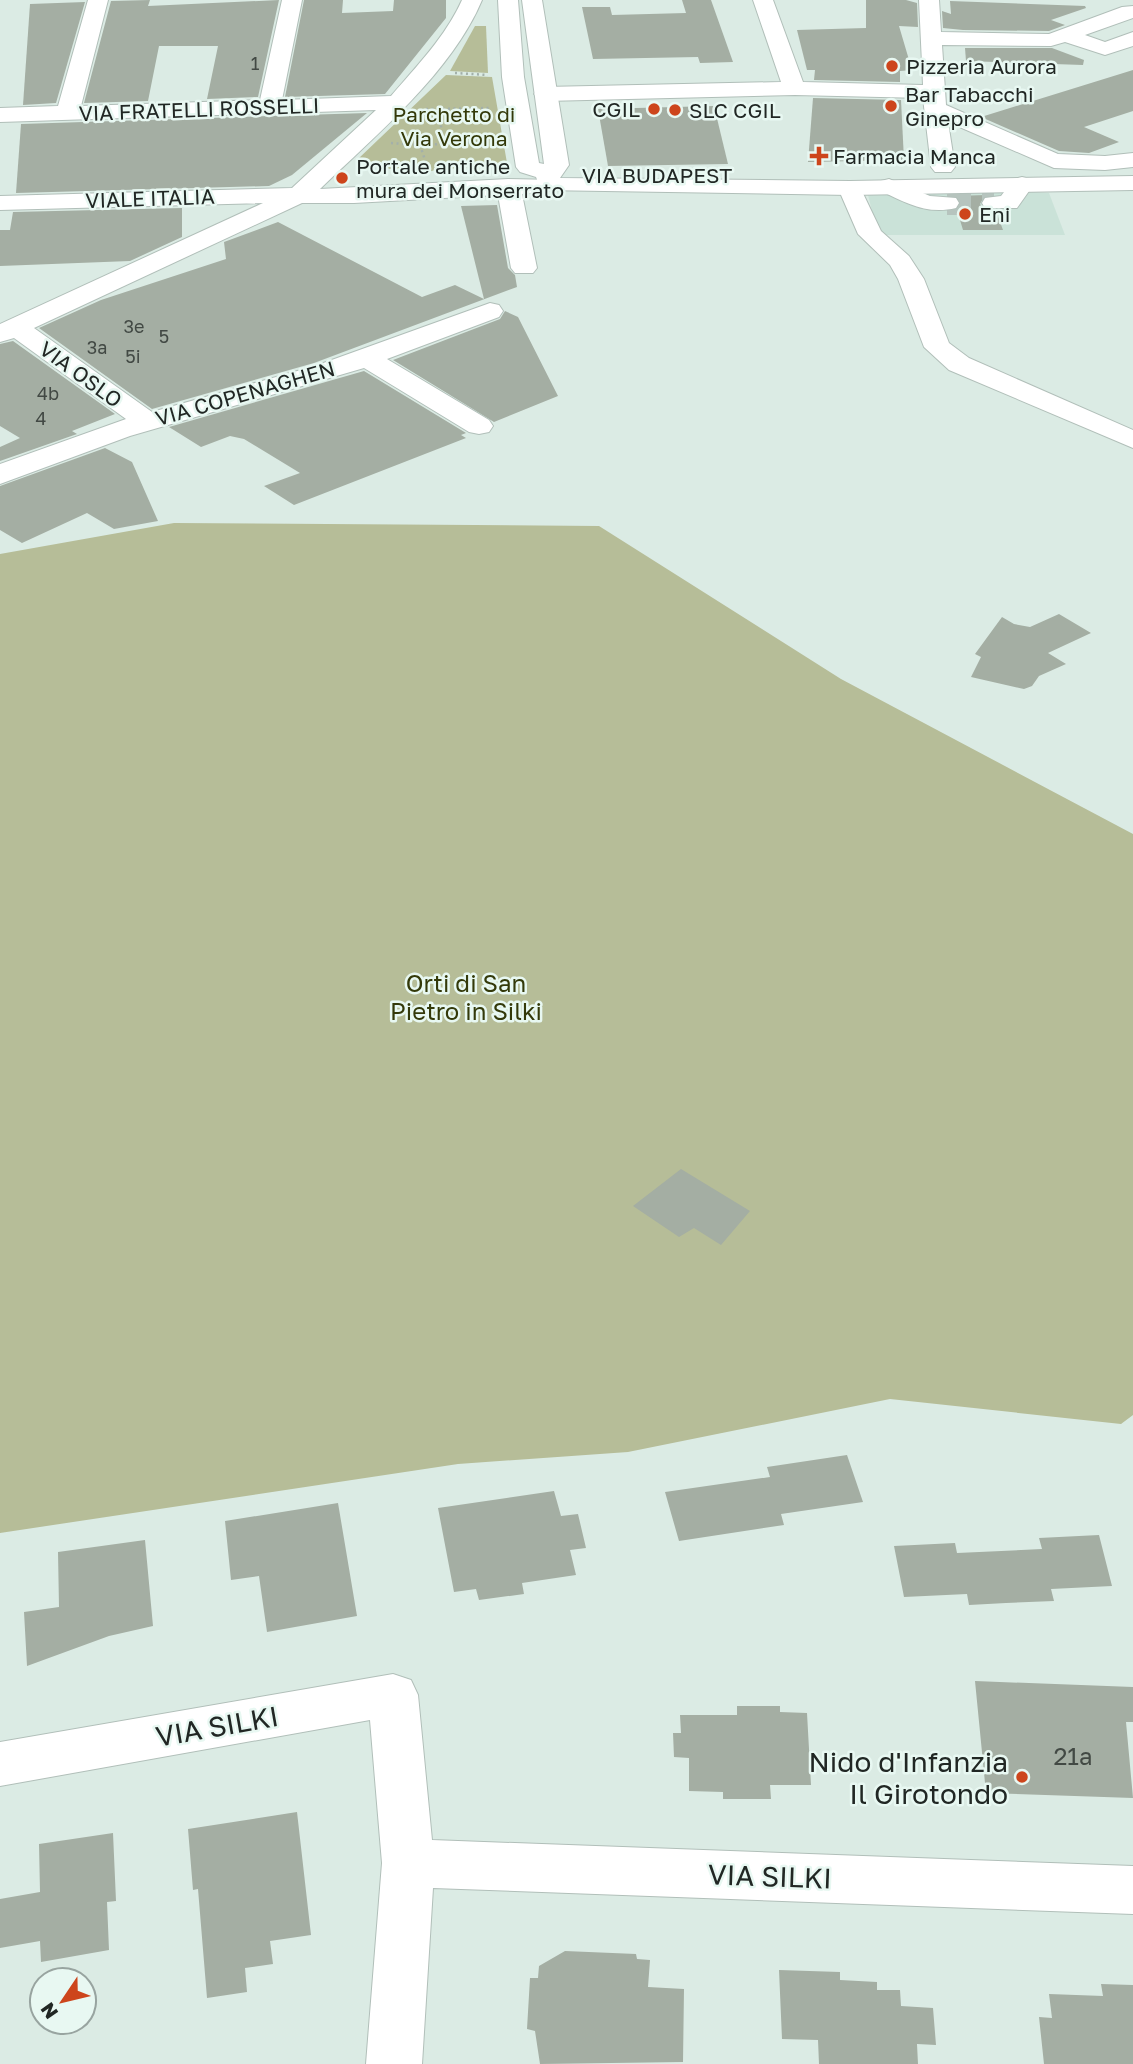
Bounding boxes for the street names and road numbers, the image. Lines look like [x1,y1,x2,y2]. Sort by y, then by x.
street label: VIA FRATELLI ROSSELLI [78,92,320,126]
street label: VIA BUDAPEST [582,162,732,188]
street label: VIALE ITALIA [85,183,215,213]
street label: VIA OSLO [35,335,127,413]
street label: VIA COPENAGHEN [152,355,338,431]
street label: VIA SILKI [153,1699,281,1753]
street label: VIA SILKI [707,1857,833,1895]

